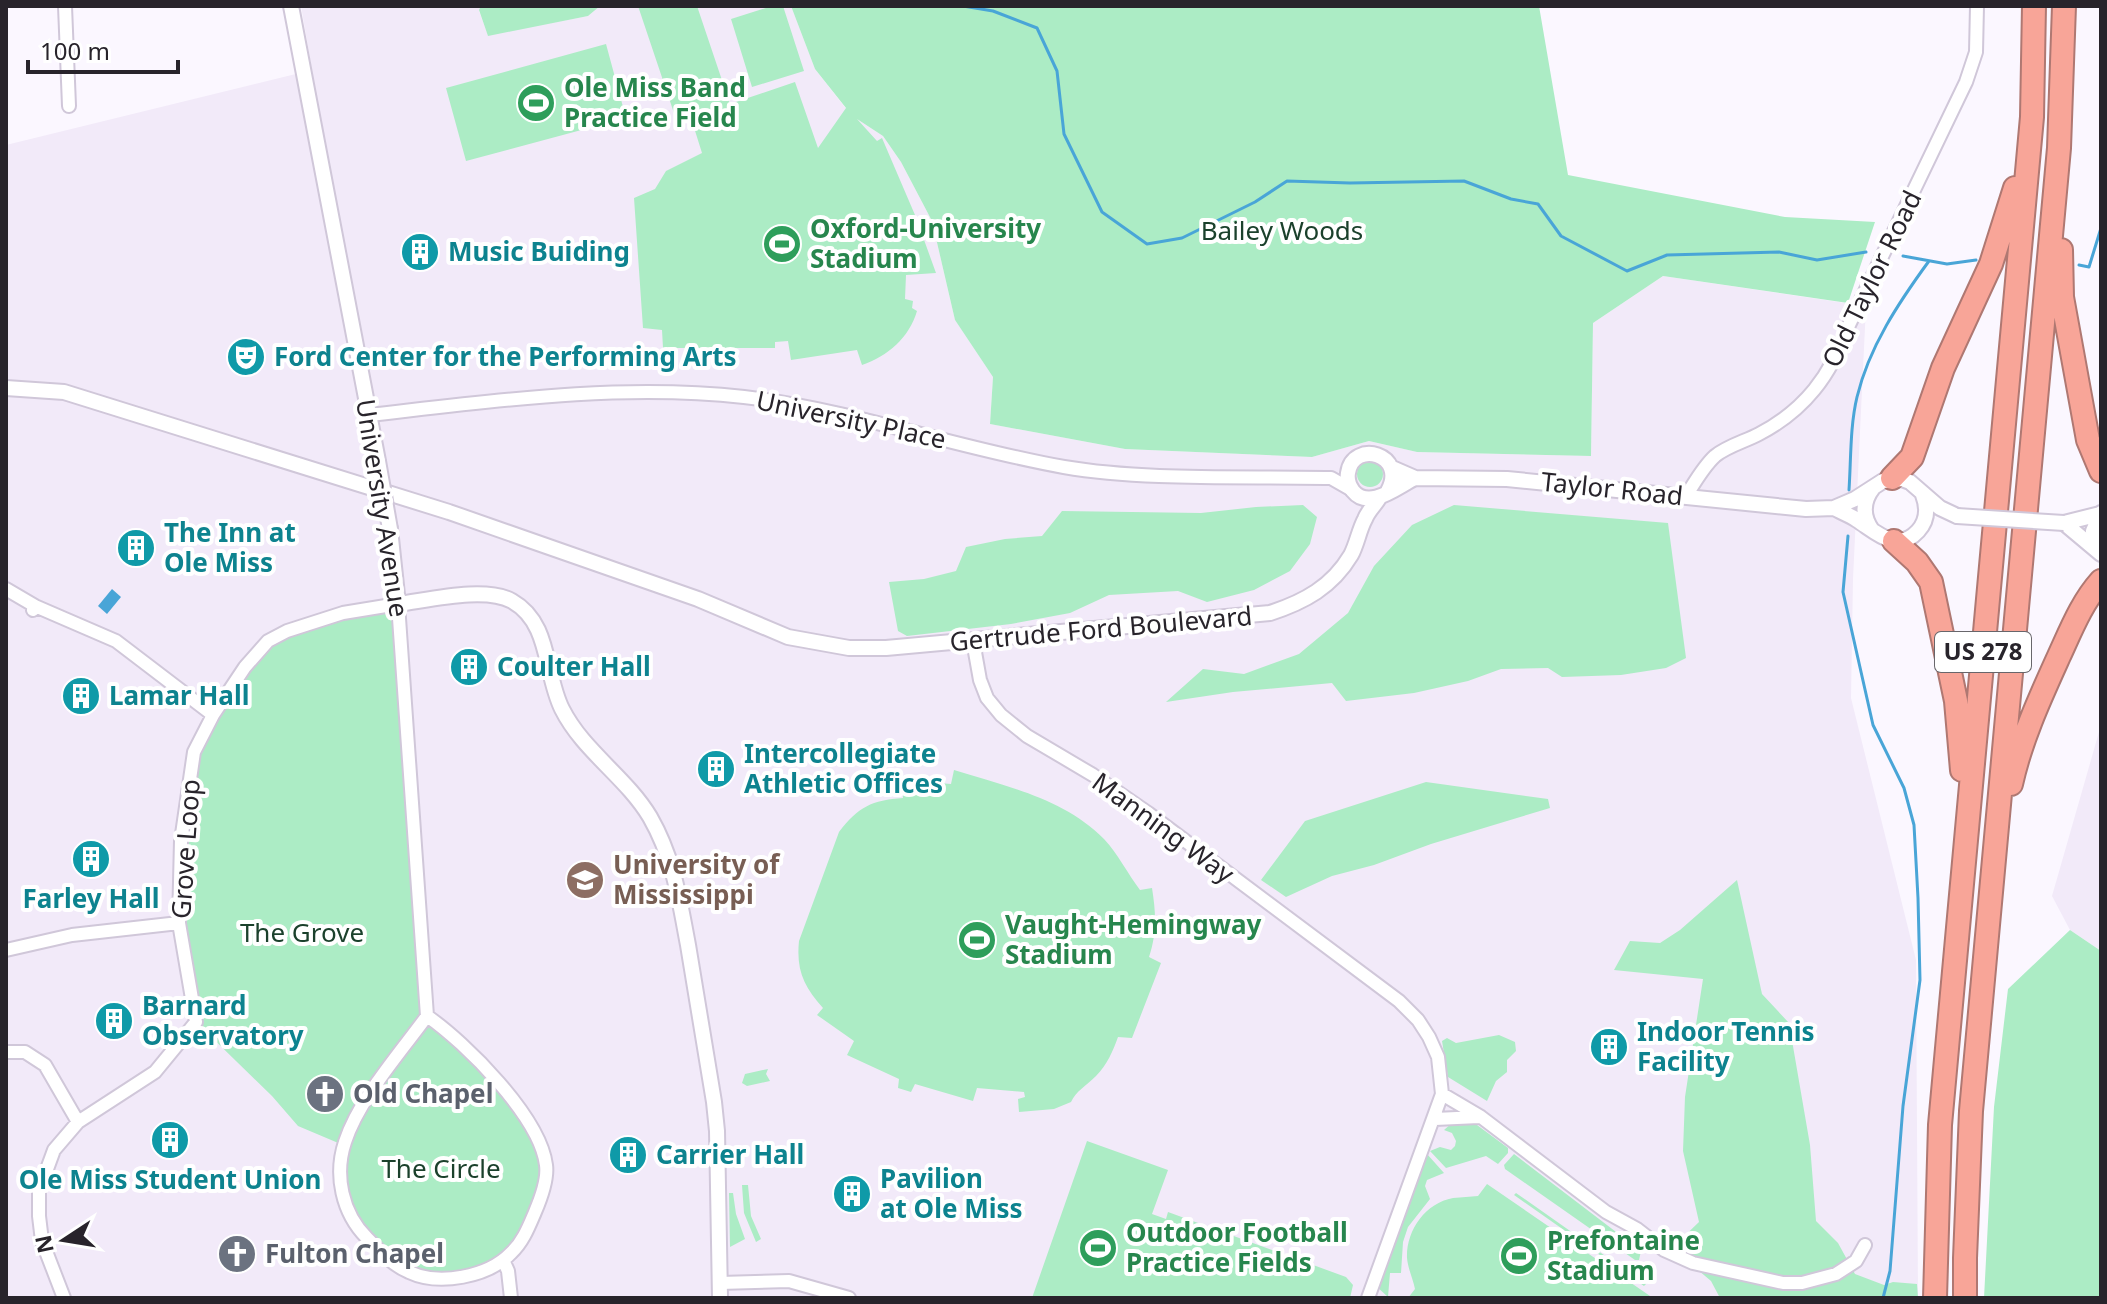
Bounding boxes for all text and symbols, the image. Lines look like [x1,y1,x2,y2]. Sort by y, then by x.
scale bar [28,24,178,74]
text: 100 m [40,34,110,67]
place label: Ole Miss Band Practice Field [564,69,746,135]
sports icon: Ole Miss Band Practice Field [515,82,557,124]
street label: Old Taylor Road [1813,184,1929,373]
place label: Oxford-University Stadium [810,210,1041,276]
park label: Bailey Woods [1201,212,1363,248]
sports icon: Oxford-University Stadium [761,223,803,265]
building icon: Music Buiding [399,231,441,273]
place label: Music Buiding [448,233,630,269]
theatre icon: Ford Center for the Performing Arts [225,336,267,378]
place label: Ford Center for the Performing Arts [274,338,737,374]
street label: University Place [753,381,949,457]
street label: University Avenue [348,396,418,619]
street label: Taylor Road [1539,463,1685,513]
place label: The Inn at Ole Miss [164,514,296,580]
building icon: The Inn at Ole Miss [115,527,157,569]
street label: Gertrude Ford Boulevard [948,597,1254,659]
road number: US 278 [1935,632,2031,672]
building icon: Coulter Hall [448,646,490,688]
place label: Coulter Hall [497,648,651,684]
building icon: Lamar Hall [60,675,102,717]
place label: Lamar Hall [109,677,249,713]
place label: Intercollegiate Athletic Offices [744,735,943,801]
building icon: Intercollegiate Athletic Offices [695,748,737,790]
street label: Manning Way [1085,763,1242,891]
street label: Grove Loop [162,778,208,920]
building icon: Farley Hall [70,838,112,880]
place label: University of Mississippi [613,846,781,912]
school or university icon: University of Mississippi [564,859,606,901]
place label: Farley Hall [23,880,159,916]
place label: Vaught-Hemingway Stadium [1005,906,1261,972]
park label: The Grove [240,914,364,950]
sports icon: Vaught-Hemingway Stadium [956,919,998,961]
place label: Barnard Observatory [142,987,304,1053]
building icon: Barnard Observatory [93,1000,135,1042]
place label: Indoor Tennis Facility [1637,1013,1815,1079]
building icon: Indoor Tennis Facility [1588,1026,1630,1068]
church icon: Old Chapel [304,1073,346,1115]
place label: Old Chapel [353,1075,493,1111]
building icon: Ole Miss Student Union [149,1119,191,1161]
building icon: Carrier Hall [607,1134,649,1176]
place label: Carrier Hall [656,1136,804,1172]
park label: The Circle [381,1150,501,1186]
place label: Pavilion at Ole Miss [880,1160,1023,1226]
place label: Ole Miss Student Union [19,1161,321,1197]
building icon: Pavilion at Ole Miss [831,1173,873,1215]
north arrow [24,1200,104,1280]
place label: Outdoor Football Practice Fields [1126,1214,1348,1280]
place label: Prefontaine Stadium [1547,1222,1700,1288]
sports icon: Outdoor Football Practice Fields [1077,1227,1119,1269]
text: N [27,1232,60,1256]
church icon: Fulton Chapel [216,1233,258,1275]
place label: Fulton Chapel [265,1235,444,1271]
sports icon: Prefontaine Stadium [1498,1235,1540,1277]

